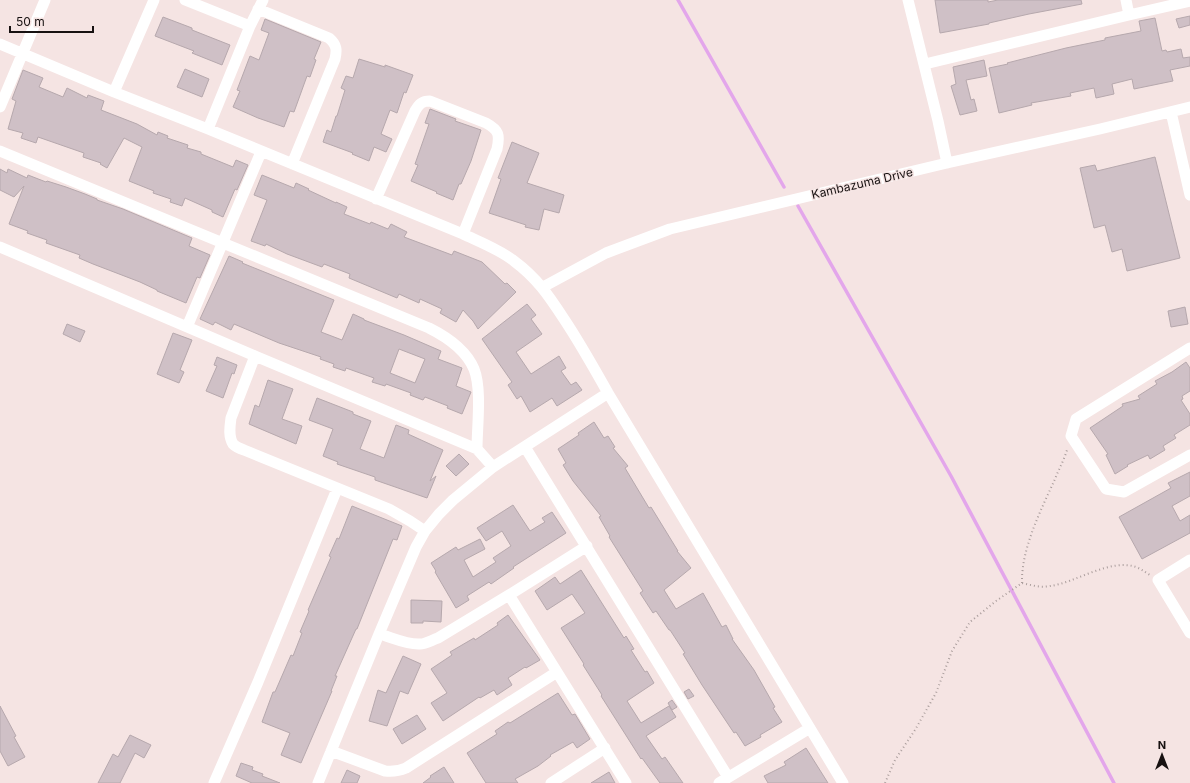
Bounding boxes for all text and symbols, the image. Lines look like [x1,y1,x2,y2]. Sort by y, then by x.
scale bar [10,8,93,34]
text: 50 m [16,14,45,29]
street label: Kambazuma Drive [810,164,914,202]
north arrow [1142,735,1182,775]
text: N [1158,738,1166,752]

